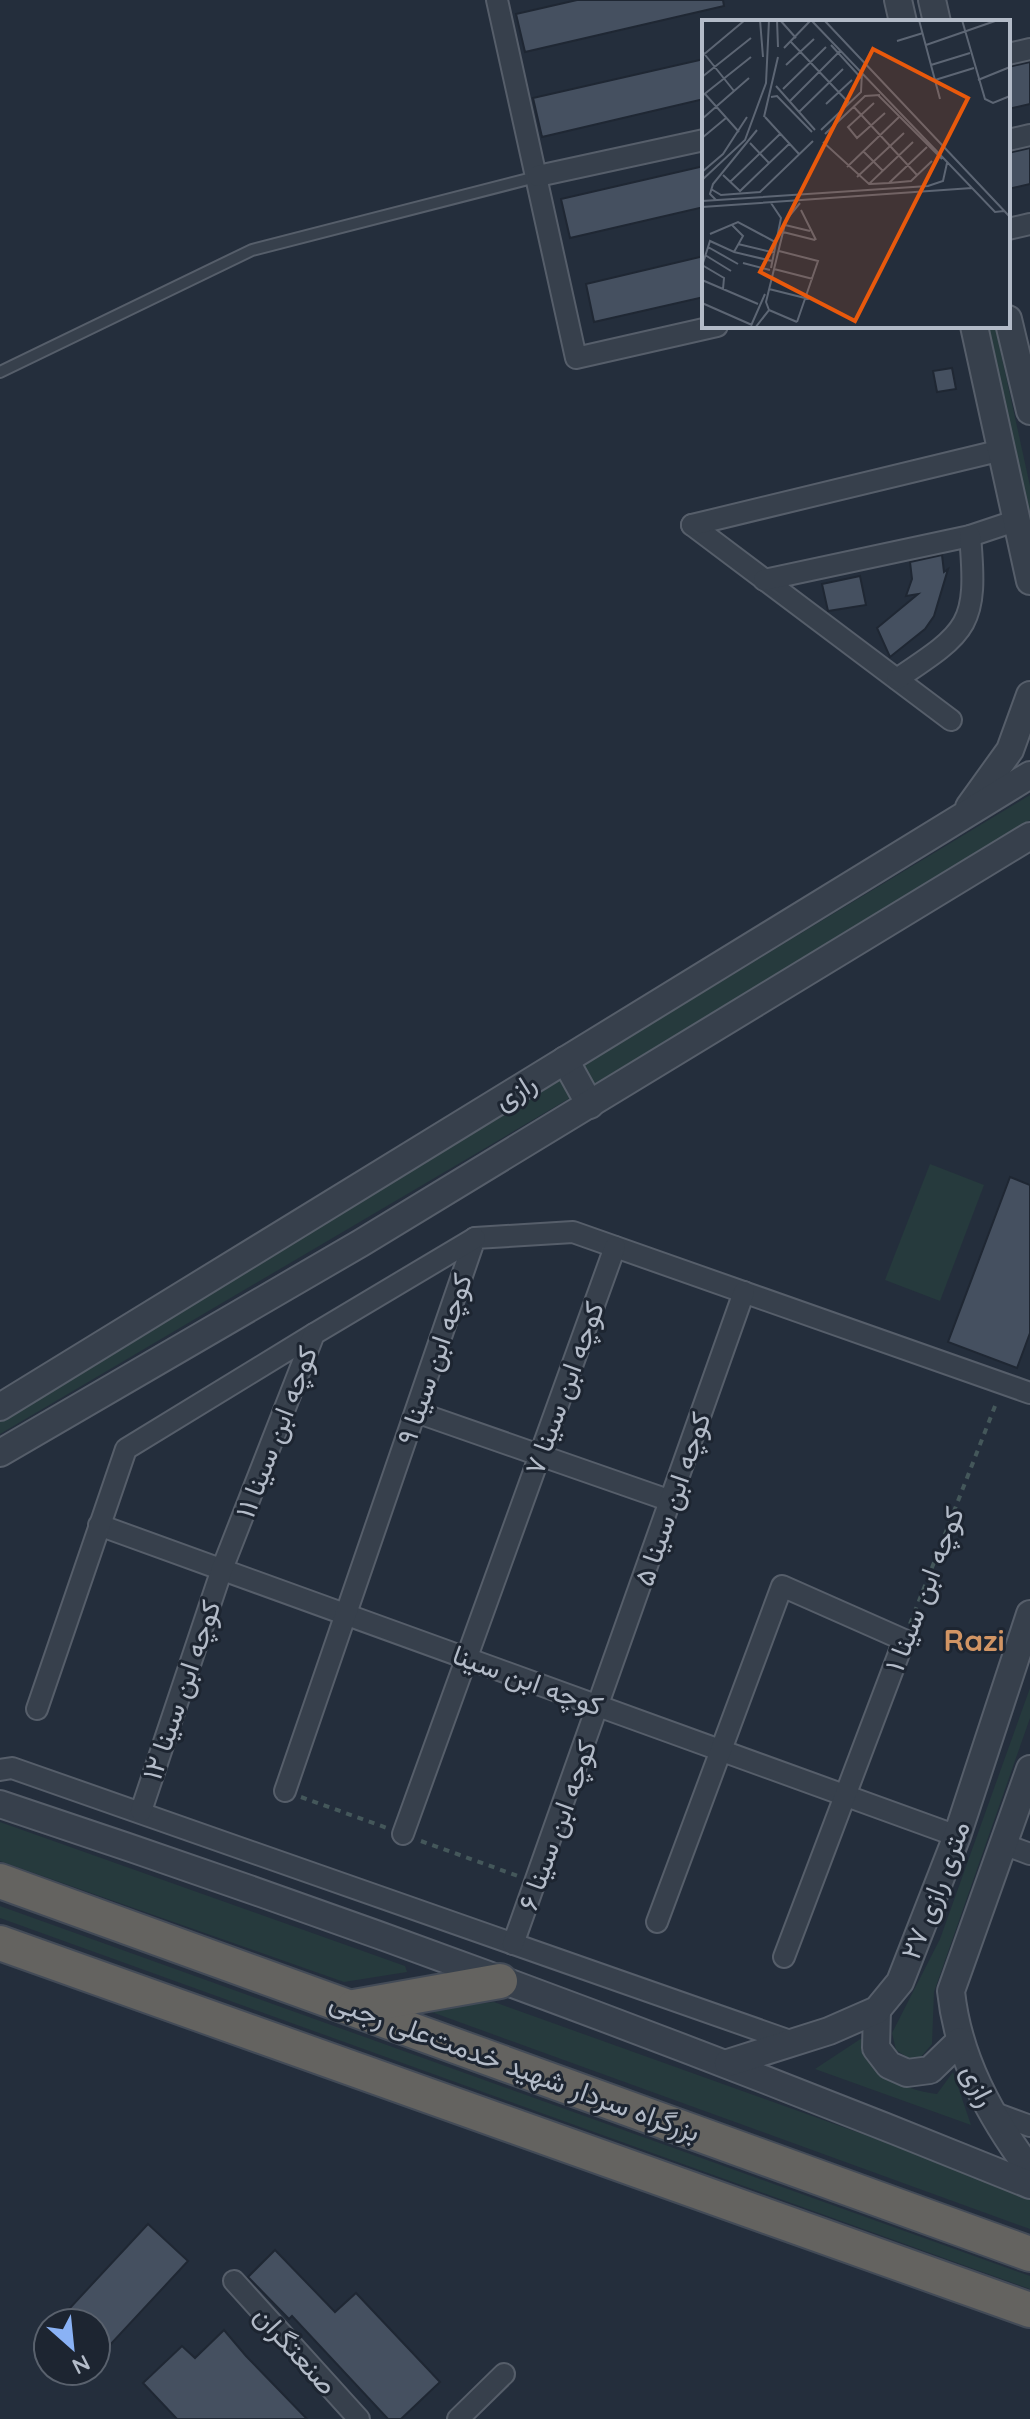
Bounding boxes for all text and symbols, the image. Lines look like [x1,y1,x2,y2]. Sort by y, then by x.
inset map [702,20,1010,328]
street label: رازی [487,1064,543,1118]
street label: کوچه ابن سینا ۹ [388,1269,481,1450]
street label: کوچه ابن سینا ۷ [516,1297,613,1480]
street label: کوچه ابن سینا ۱۱ [227,1341,326,1523]
street label: کوچه ابن سینا ۵ [625,1407,720,1591]
street label: کوچه ابن سینا ۱ [876,1502,973,1677]
street label: کوچه ابن سینا ۱۲ [133,1595,230,1785]
district label: Razi [943,1621,1005,1659]
street label: کوچه ابن سینا [448,1636,608,1725]
street label: کوچه ابن سینا ۶ [510,1735,605,1915]
street label: ۲۷ متری رازی [892,1816,978,1964]
street label: بزرگراه سردار شهید خدمت‌علی رجبی [325,1982,705,2150]
street label: رازی [953,2057,1005,2113]
street label: صنعتگران [246,2298,346,2402]
north arrow [32,2307,112,2387]
text: N [68,2349,95,2381]

